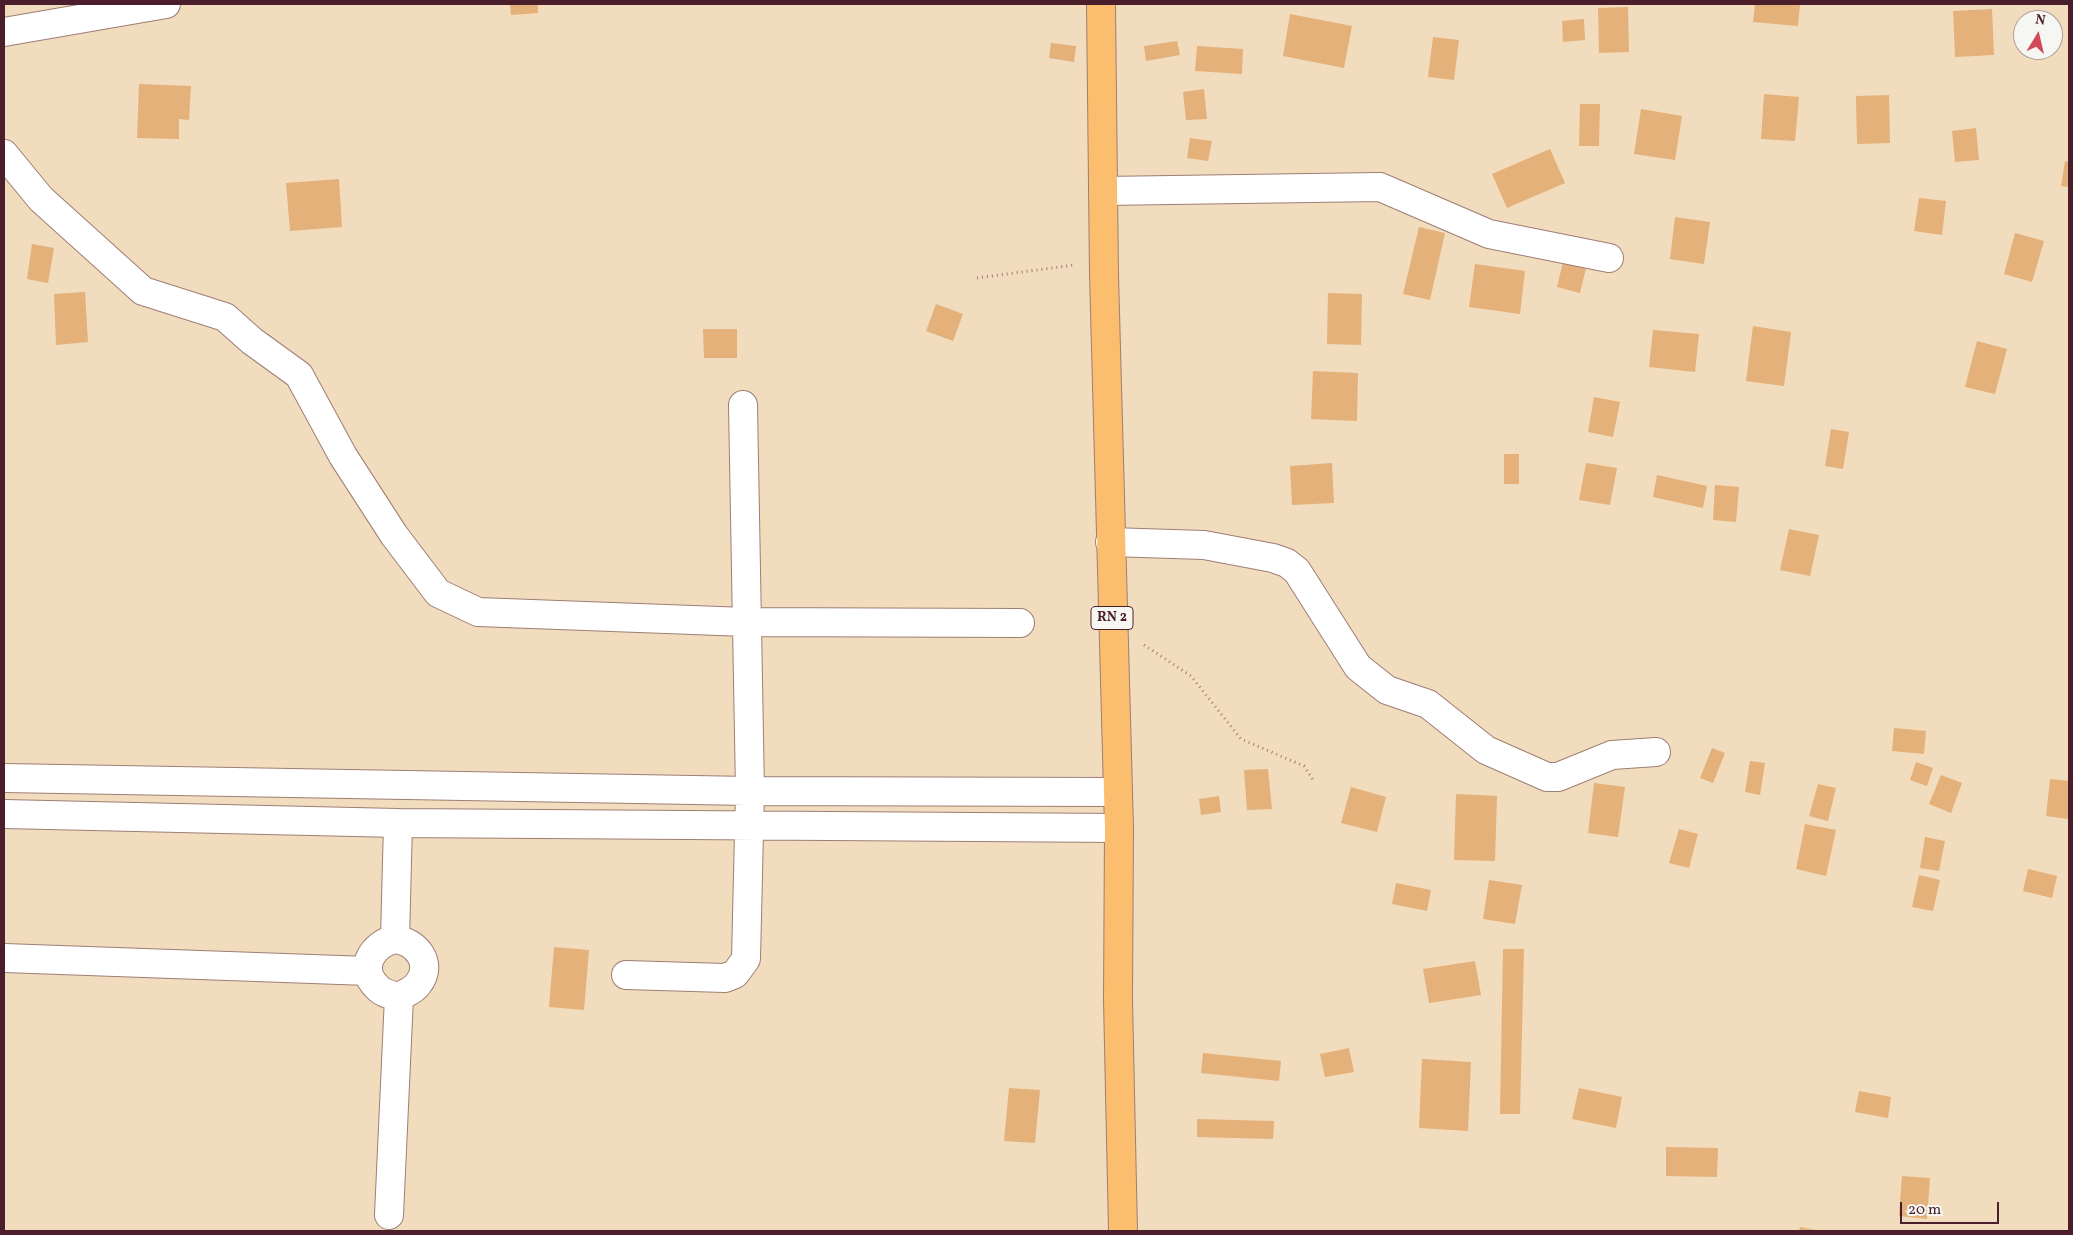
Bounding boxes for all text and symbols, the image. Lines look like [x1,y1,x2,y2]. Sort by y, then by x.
north arrow [2013,10,2063,60]
text: N [2034,10,2047,31]
road number: RN 2 [1091,606,1133,630]
scale bar [1903,1192,2002,1224]
text: 20 m [1908,1200,1941,1221]

